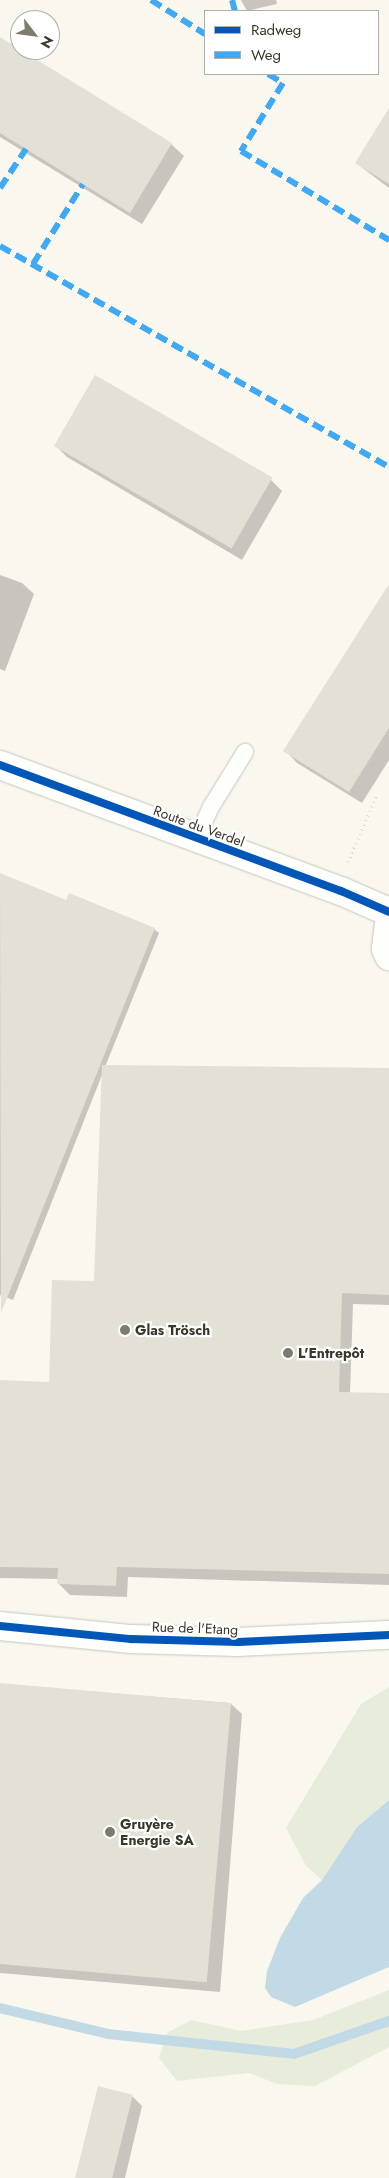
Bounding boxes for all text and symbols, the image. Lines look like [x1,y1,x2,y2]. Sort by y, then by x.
north arrow [10,10,60,60]
legend [204,10,379,75]
text: Radweg [251,19,301,41]
text: N [36,32,59,52]
text: Weg [251,44,281,66]
street label: Route du Verdel [151,802,247,850]
place label: Glas Trösch [135,1322,210,1338]
marker: Glas Trösch [119,1324,131,1336]
place label: L'Entrepôt [298,1345,364,1361]
marker: L'Entrepôt [282,1347,294,1359]
street label: Rue de l'Etang [152,1618,238,1638]
place label: Gruyère Energie SA [120,1816,194,1848]
marker: Gruyère Energie SA [104,1826,116,1838]

